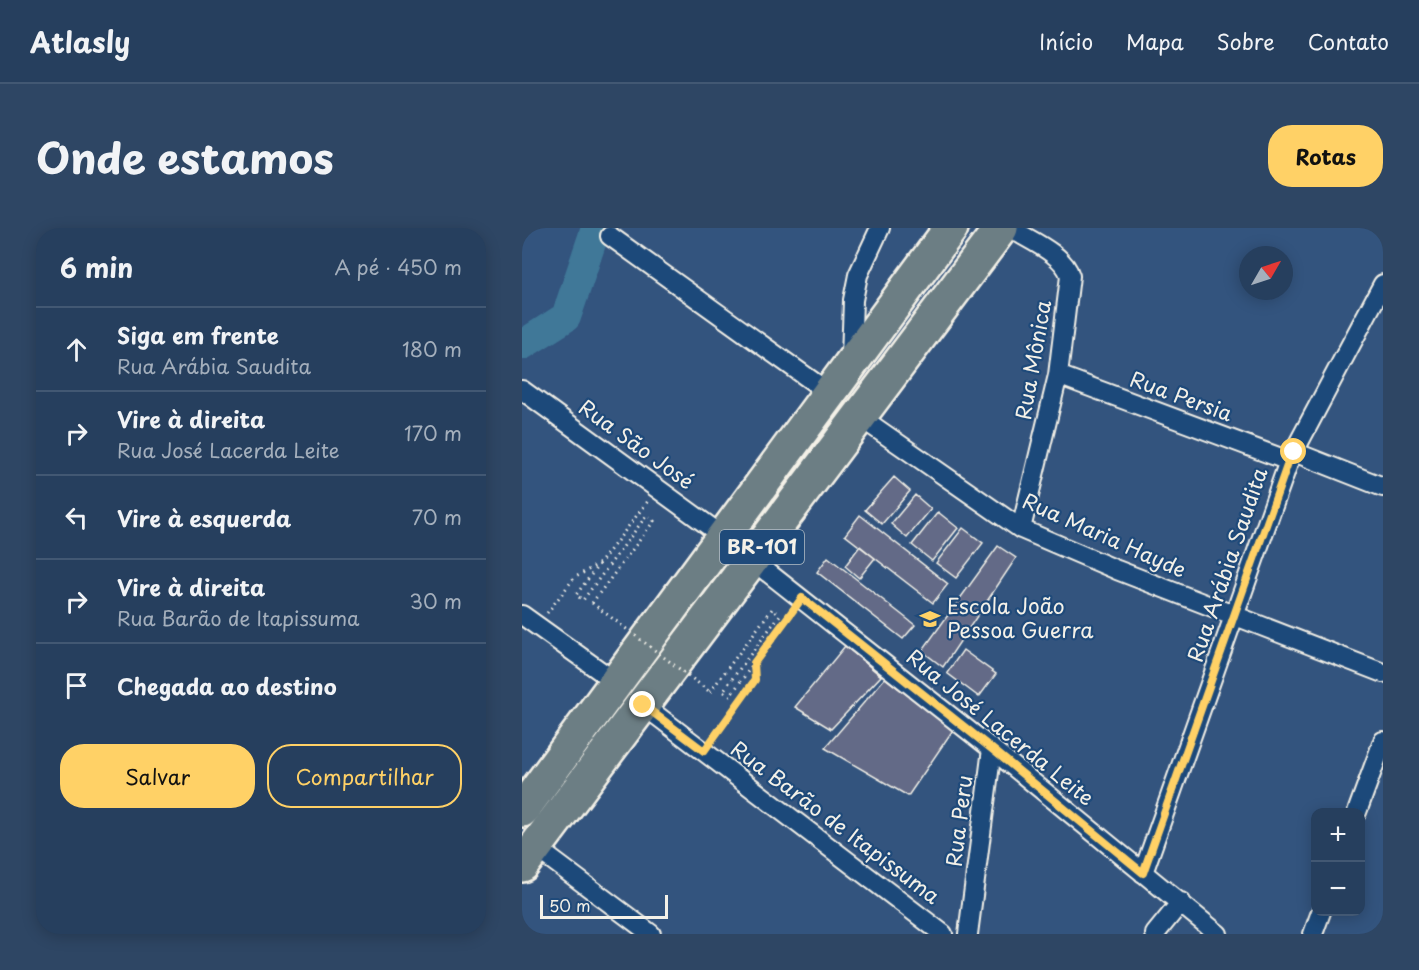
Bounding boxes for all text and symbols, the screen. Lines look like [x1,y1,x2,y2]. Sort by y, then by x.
text: Atlasly [30,20,130,63]
text: Início [1039,25,1093,57]
text: Mapa [1126,25,1184,57]
text: Sobre [1217,25,1275,57]
text: Contato [1308,25,1389,57]
text: Onde estamos [36,125,334,188]
button: Rotas [1268,125,1383,187]
north arrow [1239,246,1293,300]
text: 6 min [60,248,133,287]
text: A pé · 450 m [335,252,462,282]
street label: Rua Mônica [1006,297,1058,422]
text: Siga em frente [117,318,279,351]
icon: ahead [60,333,93,366]
text: 180 m [402,334,462,364]
text: Rua Arábia Saudita [117,351,311,381]
street label: Rua Persia [1126,362,1238,429]
street label: Rua São José [573,391,701,496]
text: Vire à direita [117,402,265,435]
icon: right [60,417,93,450]
text: 170 m [404,418,462,448]
text: Rua José Lacerda Leite [117,435,340,465]
route start [1280,438,1306,464]
street label: Rua Arábia Saudita [1178,462,1275,666]
street label: Rua Maria Hayde [1018,484,1192,585]
icon: left [60,501,93,534]
text: Vire à esquerda [117,501,291,534]
text: 70 m [412,502,462,532]
road number: BR-101 [720,530,804,564]
text: Vire à direita [117,570,265,603]
icon: right [60,585,93,618]
text: 30 m [409,586,462,616]
place label: Escola João Pessoa Guerra [947,589,1094,645]
text: Rua Barão de Itapissuma [117,603,360,633]
school or university icon: Escola João Pessoa Guerra [918,607,942,631]
street label: Rua José Lacerda Leite [900,640,1102,812]
icon: arrive [60,669,93,702]
text: Chegada ao destino [117,669,337,702]
route end [629,691,655,717]
street label: Rua Barão de Itapissuma [725,732,948,911]
button: Salvar [60,744,255,808]
button: Compartilhar [267,744,462,808]
street label: Rua Peru [937,773,979,868]
map controls [1311,808,1365,916]
button: + [1311,808,1365,862]
button: − [1311,862,1365,916]
scale bar [540,892,668,920]
text: 50 m [549,893,590,917]

